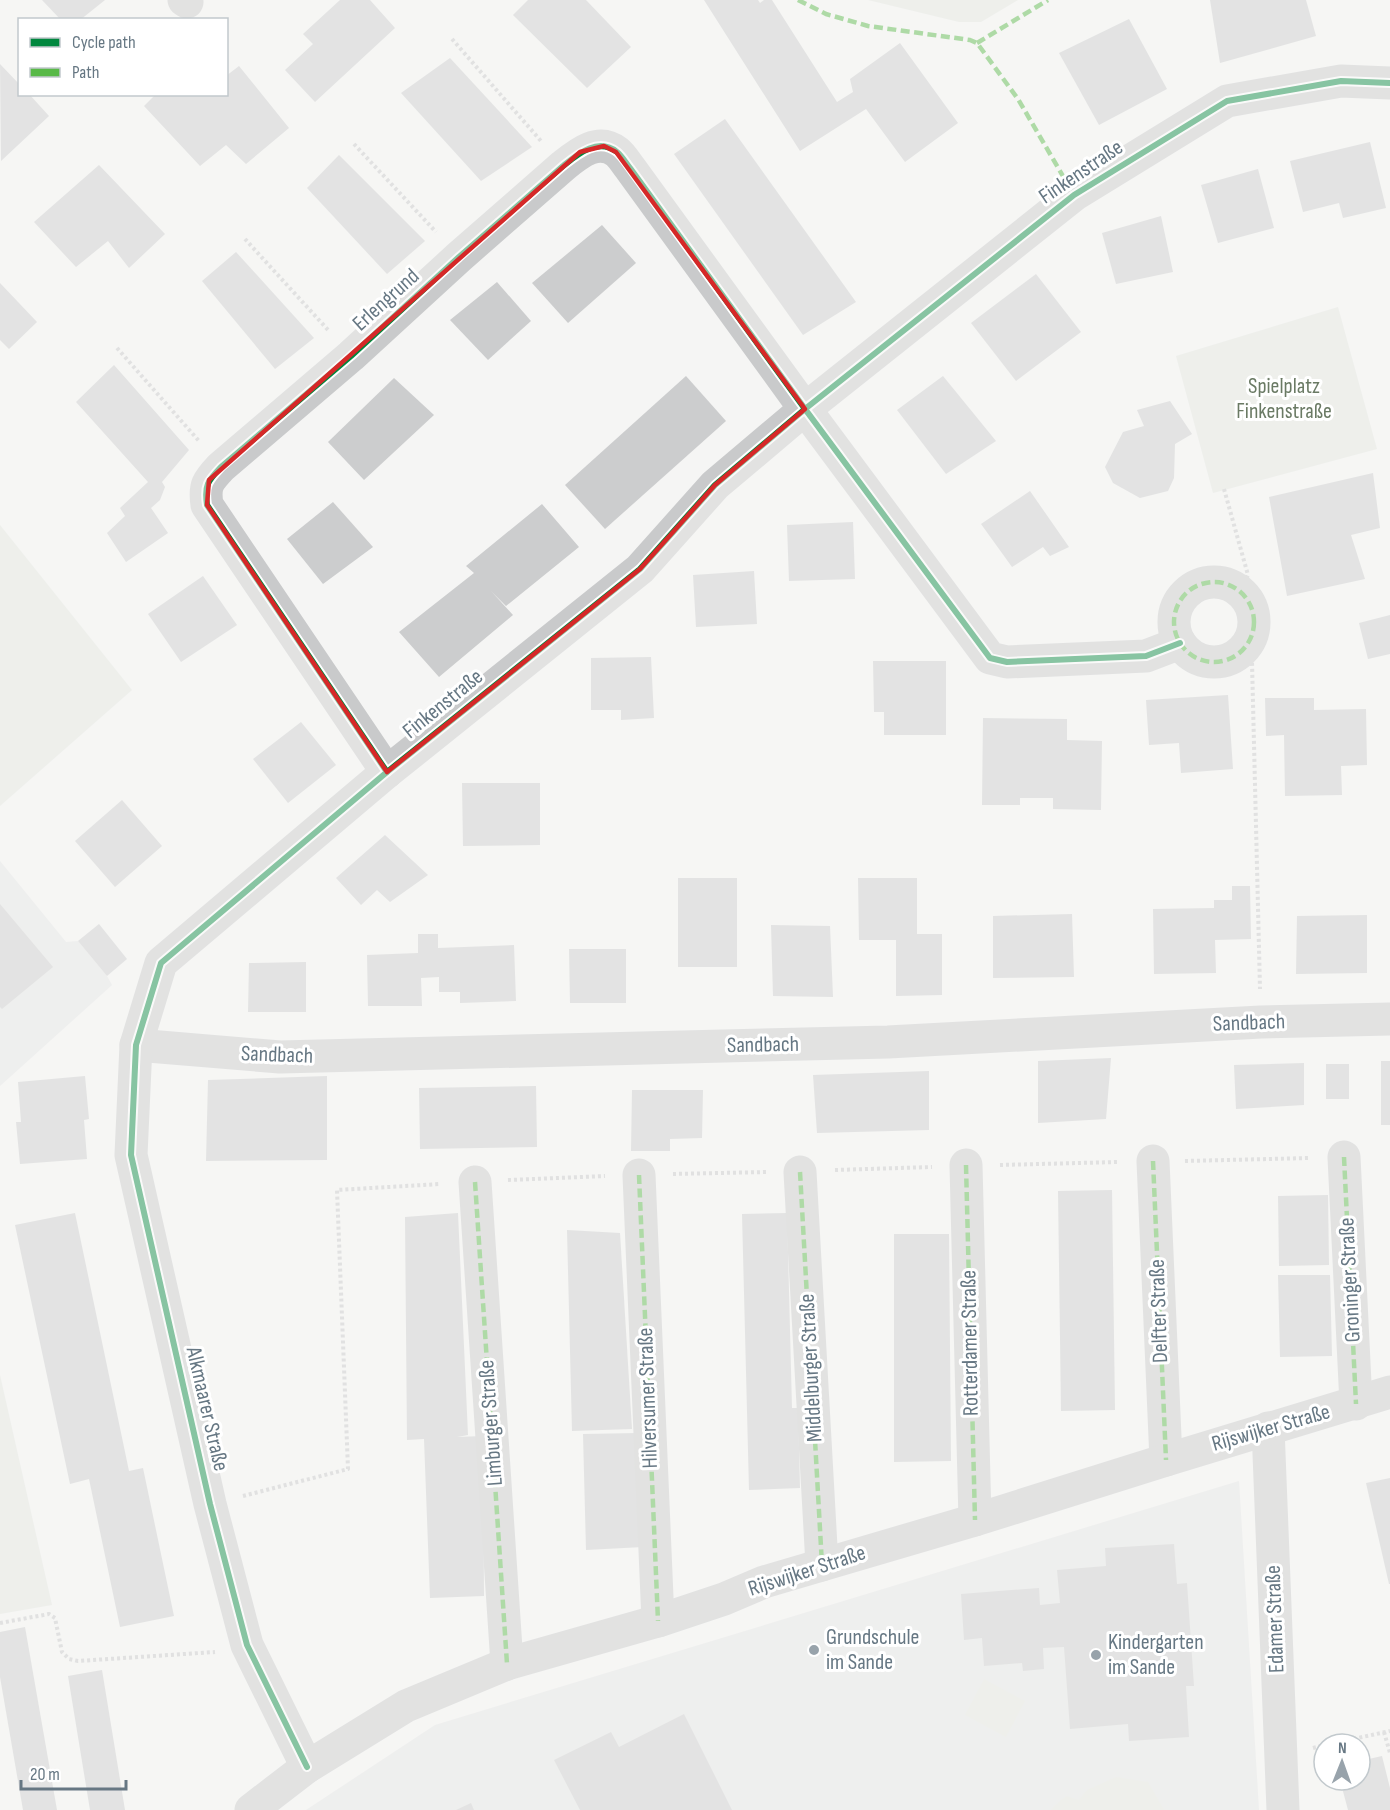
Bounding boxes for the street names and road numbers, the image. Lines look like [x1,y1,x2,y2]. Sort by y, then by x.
street label: Finkenstraße [1034,134,1128,210]
street label: Erlengrund [347,263,425,337]
street label: Finkenstraße [397,663,489,745]
street label: Sandbach [1212,1008,1286,1038]
street label: Sandbach [727,1031,799,1059]
street label: Sandbach [240,1040,314,1070]
street label: Groninger Straße [1333,1217,1367,1343]
street label: Delfter Straße [1144,1259,1174,1363]
street label: Rotterdamer Straße [955,1270,985,1416]
street label: Middelburger Straße [794,1293,828,1443]
street label: Hilversumer Straße [632,1327,664,1469]
street label: Alkmaarer Straße [179,1343,234,1474]
street label: Limburger Straße [473,1359,509,1487]
street label: Rijswijker Straße [1209,1398,1333,1458]
street label: Rijswijker Straße [745,1539,869,1603]
street label: Edamer Straße [1260,1565,1290,1673]

